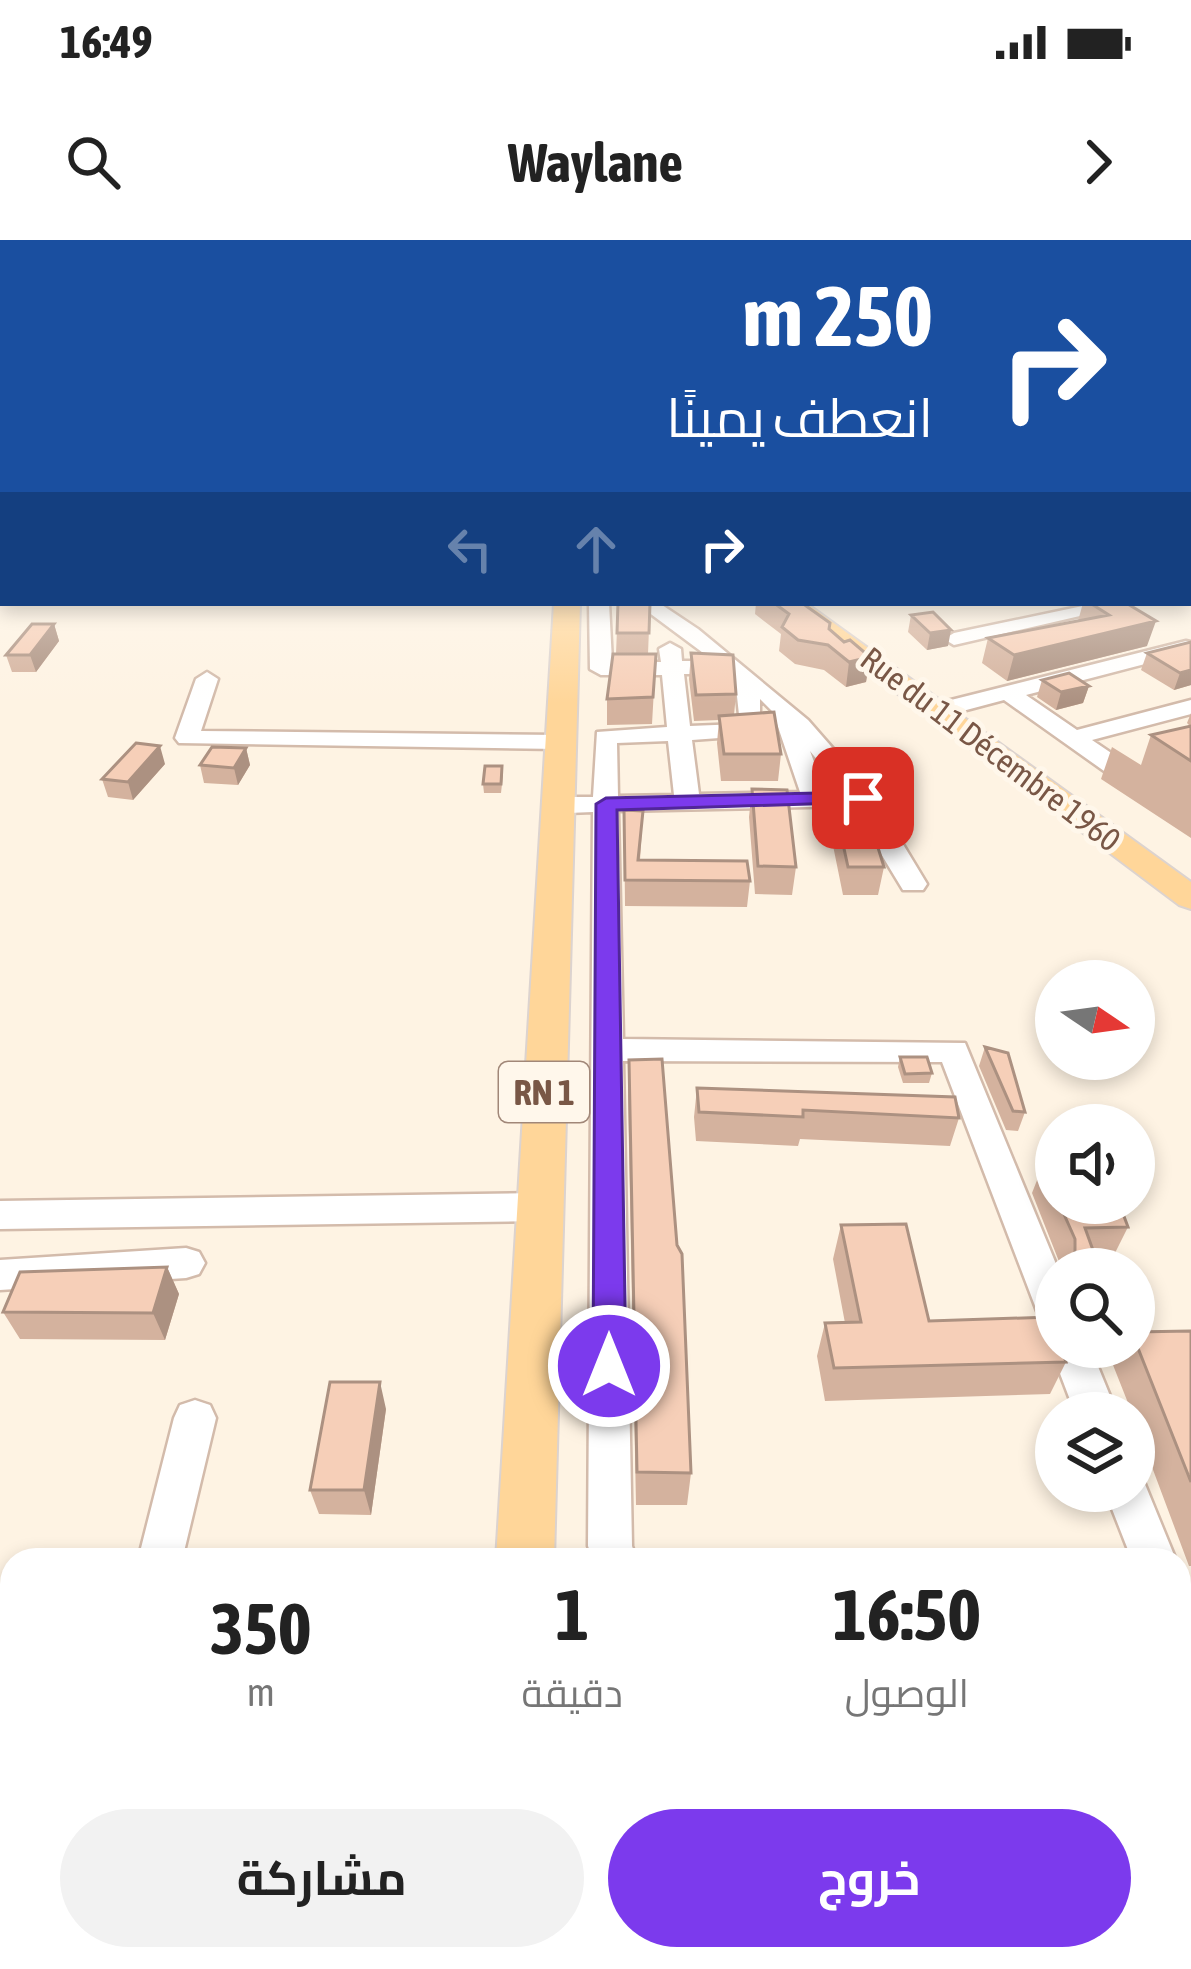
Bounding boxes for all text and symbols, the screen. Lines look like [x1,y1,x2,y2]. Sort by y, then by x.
text: 16:49 [60,16,153,68]
icon: search [60,129,126,195]
icon: forward [1065,129,1131,195]
text: Waylane [508,132,683,193]
text: 250 m [743,268,933,364]
icon: right [975,288,1131,444]
text: انعطف يمينًا [666,387,933,448]
icon: left [437,516,503,582]
icon: ahead [563,516,629,582]
icon: right [689,516,755,582]
street label: Rue du 11 Décembre 1960 [854,639,1128,859]
pin [812,747,914,849]
icon: arrive [830,765,896,831]
north arrow [1035,960,1155,1080]
map controls [1035,960,1155,1512]
road number: RN 1 [499,1062,589,1122]
button: sound [1035,1104,1155,1224]
button: search [1035,1248,1155,1368]
position arrow [546,1303,672,1429]
button: layers [1035,1392,1155,1512]
text: 1 [555,1573,589,1655]
text: 16:50 [833,1573,981,1655]
text: 350 [210,1587,312,1669]
text: m [247,1670,275,1714]
text: دقيقة [521,1671,623,1715]
text: الوصول [845,1671,969,1715]
button: مشاركة [60,1809,584,1947]
button: خروج [608,1809,1131,1947]

